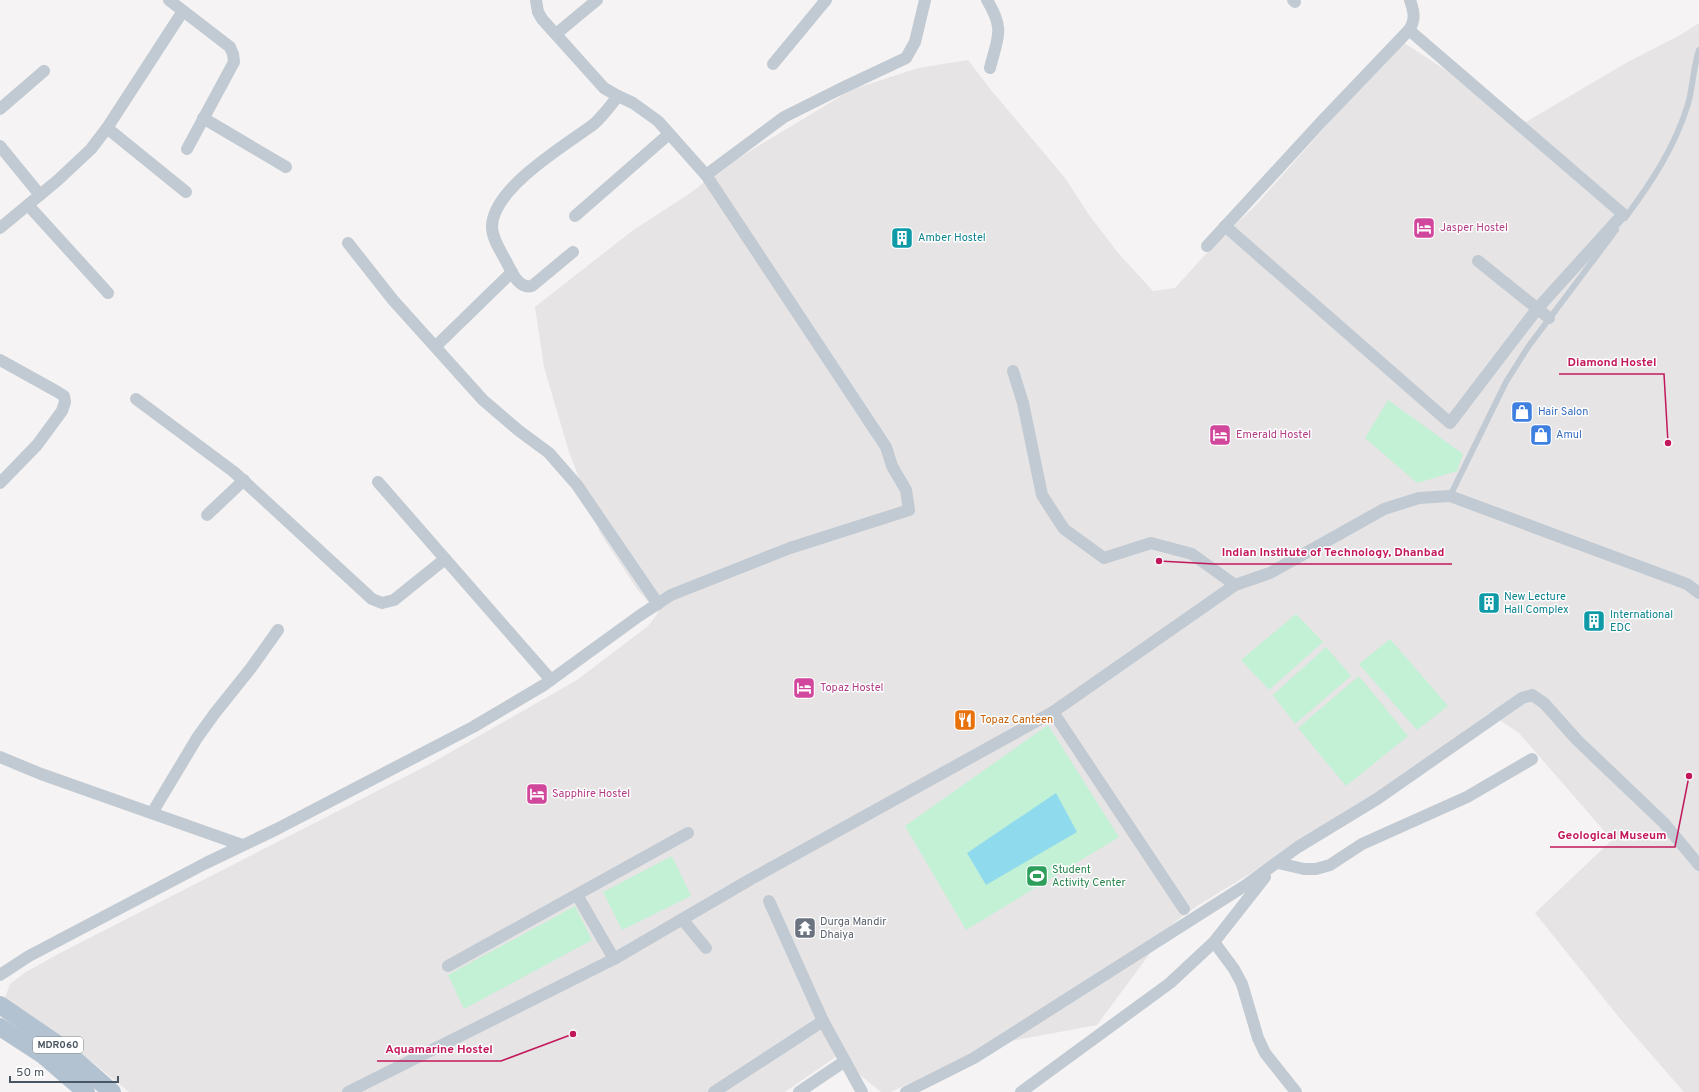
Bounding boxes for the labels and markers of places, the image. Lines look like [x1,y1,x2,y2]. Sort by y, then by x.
hotel icon: Jasper Hostel [1411,215,1437,241]
place label: Jasper Hostel [1440,221,1508,235]
building icon: Amber Hostel [889,225,915,251]
place label: Amber Hostel [918,231,986,245]
callout: Diamond Hostel [1559,350,1664,374]
shop icon: Hair Salon [1509,399,1535,425]
place label: Hair Salon [1538,405,1588,419]
hotel icon: Emerald Hostel [1207,422,1233,448]
shop icon: Amul [1528,422,1554,448]
place label: Emerald Hostel [1236,428,1311,442]
place label: Amul [1556,428,1582,442]
callout: Indian Institute of Technology, Dhanbad [1214,540,1452,564]
building icon: New Lecture Hall Complex [1476,590,1502,616]
place label: New Lecture Hall Complex [1504,590,1569,617]
building icon: International EDC [1581,608,1607,634]
place label: International EDC [1610,608,1673,635]
hotel icon: Topaz Hostel [791,675,817,701]
place label: Topaz Hostel [820,681,883,695]
restaurant icon: Topaz Canteen [952,707,978,733]
place label: Topaz Canteen [980,713,1053,727]
hotel icon: Sapphire Hostel [524,781,550,807]
place label: Sapphire Hostel [552,787,630,801]
callout: Geological Museum [1550,823,1675,847]
sports icon: Student Activity Center [1024,863,1050,889]
place label: Student Activity Center [1052,863,1127,890]
temple icon: Durga Mandir Dhaiya [792,915,818,941]
place label: Durga Mandir Dhaiya [820,915,887,942]
callout: Aquamarine Hostel [377,1037,501,1061]

